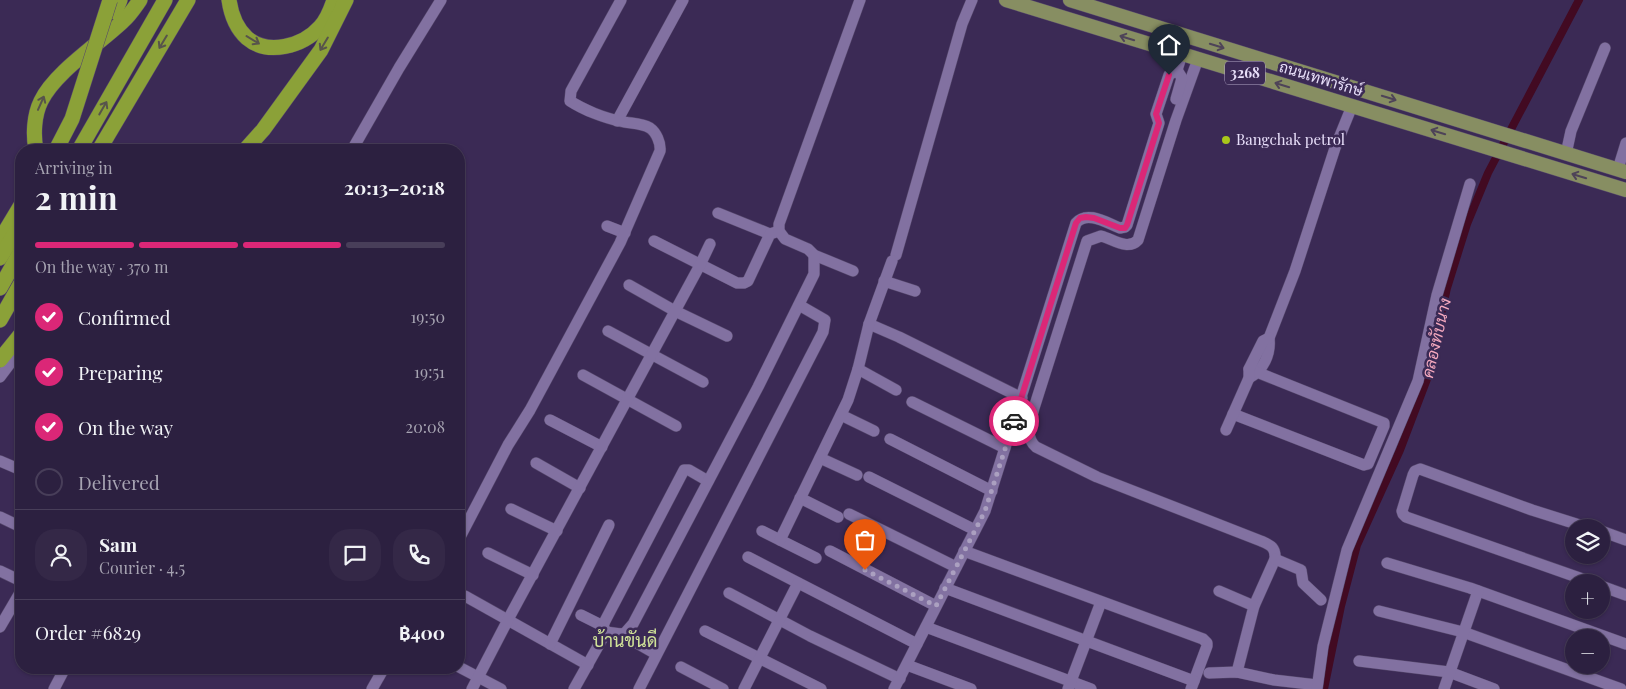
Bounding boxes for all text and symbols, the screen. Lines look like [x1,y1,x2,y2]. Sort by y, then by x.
pin [1148,24,1190,75]
icon: home [1155,31,1183,59]
one-way arrow [1119,32,1135,42]
one-way arrow [157,34,167,49]
one-way arrow [245,35,259,45]
one-way arrow [319,36,329,50]
one-way arrow [1208,42,1224,51]
street label: ถนนเทพารักษ์ [1277,56,1366,100]
road number: 3268 [1225,62,1265,84]
one-way arrow [1275,79,1291,89]
one-way arrow [1381,94,1397,104]
one-way arrow [37,96,47,111]
one-way arrow [99,101,109,115]
one-way arrow [1430,127,1446,137]
place label: Bangchak petrol [1236,129,1345,149]
marker: Bangchak petrol [1220,134,1232,146]
text: Arriving in [35,157,113,178]
one-way arrow [1572,170,1588,180]
text: 20:13–20:18 [344,174,445,200]
text: 2 min [35,175,118,218]
text: On the way · 370 m [35,256,168,277]
water label: คลองทับนาง [1416,296,1455,380]
icon: check [35,303,63,331]
text: Confirmed [78,304,171,330]
text: 19:50 [410,306,445,327]
icon: check [35,358,63,386]
text: Preparing [78,359,163,385]
text: 19:51 [414,361,445,382]
courier [989,396,1039,446]
icon: car [1000,407,1028,435]
icon: check [35,413,63,441]
text: On the way [78,414,173,440]
text: 20:08 [406,416,445,437]
text: Delivered [78,469,160,495]
pin [844,519,886,570]
map controls [1565,519,1610,674]
button: layers [1565,519,1610,564]
icon: bag [851,526,879,554]
button: person [35,529,87,581]
button: chat [329,529,381,581]
button: phone [393,529,445,581]
text: Sam [99,531,137,557]
text: Courier · 4.5 [99,557,185,578]
button: + [1565,574,1610,619]
text: Order #6829 [35,619,141,645]
text: ฿400 [399,619,445,645]
district label: บ้านขันดี [593,628,657,652]
button: − [1565,629,1610,674]

